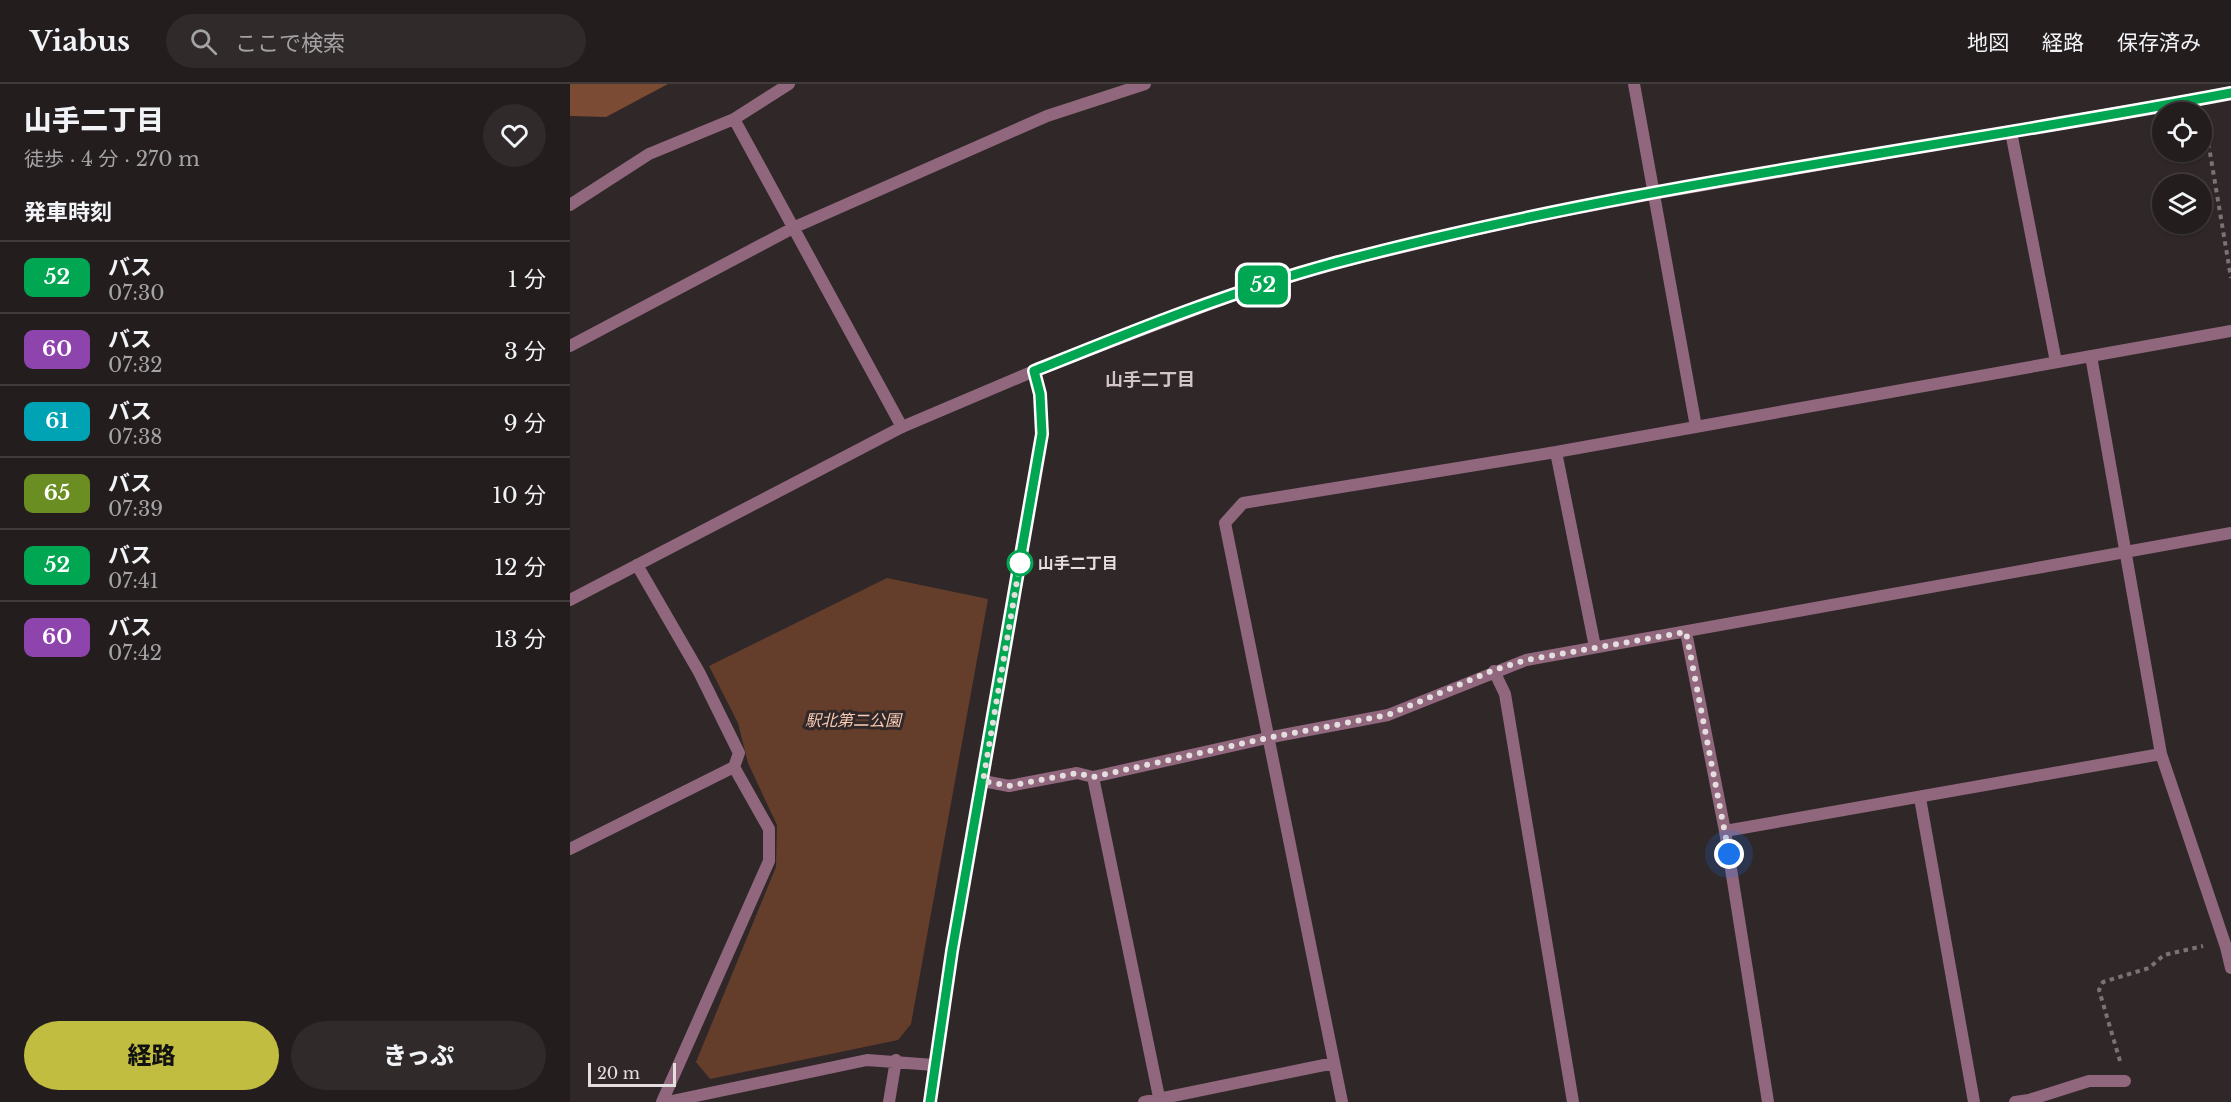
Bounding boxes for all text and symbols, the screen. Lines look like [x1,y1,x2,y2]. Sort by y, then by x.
search box [166,14,586,68]
text: Viabus [30,24,130,59]
icon: search [187,25,220,58]
text: ここで検索 [235,30,345,57]
text: 地図 [1967,30,2009,56]
text: 経路 [2042,30,2084,56]
text: 保存済み [2117,30,2201,56]
map controls [2152,102,2212,234]
button: locate [2152,102,2212,162]
text: 山手二丁目 [24,103,164,138]
button: heart [483,104,546,167]
text: 徒歩 · 4 分 · 270 m [24,147,200,171]
button: layers [2152,174,2212,234]
text: 発車時刻 [24,199,112,226]
text: バス [108,254,152,281]
text: 52 [44,264,70,290]
text: 1 分 [508,266,546,293]
line badge: 52 [1236,266,1290,304]
text: 52 [1250,272,1276,298]
text: 07:30 [108,281,165,305]
text: バス [108,326,152,353]
text: 60 [42,336,72,362]
text: 3 分 [504,338,546,365]
text: 07:32 [108,353,163,377]
district label: 山手二丁目 [1105,369,1195,391]
text: バス [108,398,152,425]
text: 61 [45,408,69,434]
text: 9 分 [504,410,546,437]
text: 07:38 [108,425,162,449]
text: バス [108,470,152,497]
text: 65 [44,480,70,506]
text: 10 分 [492,482,546,509]
text: 07:39 [108,497,163,521]
text: バス [108,542,152,569]
marker: 山手二丁目 [1007,550,1033,576]
text: 52 [44,552,70,578]
place label: 山手二丁目 [1038,553,1118,573]
text: 12 分 [494,554,546,581]
text: 07:41 [108,569,159,593]
text: バス [108,614,152,641]
text: 60 [42,624,72,650]
text: 13 分 [494,626,546,653]
text: 07:42 [108,641,162,665]
park label: 駅北第二公園 [805,710,903,730]
your location [1714,839,1744,869]
button: 経路 [24,1021,279,1090]
button: きっぷ [291,1021,546,1090]
scale bar [588,1060,676,1088]
text: 20 m [597,1063,640,1083]

